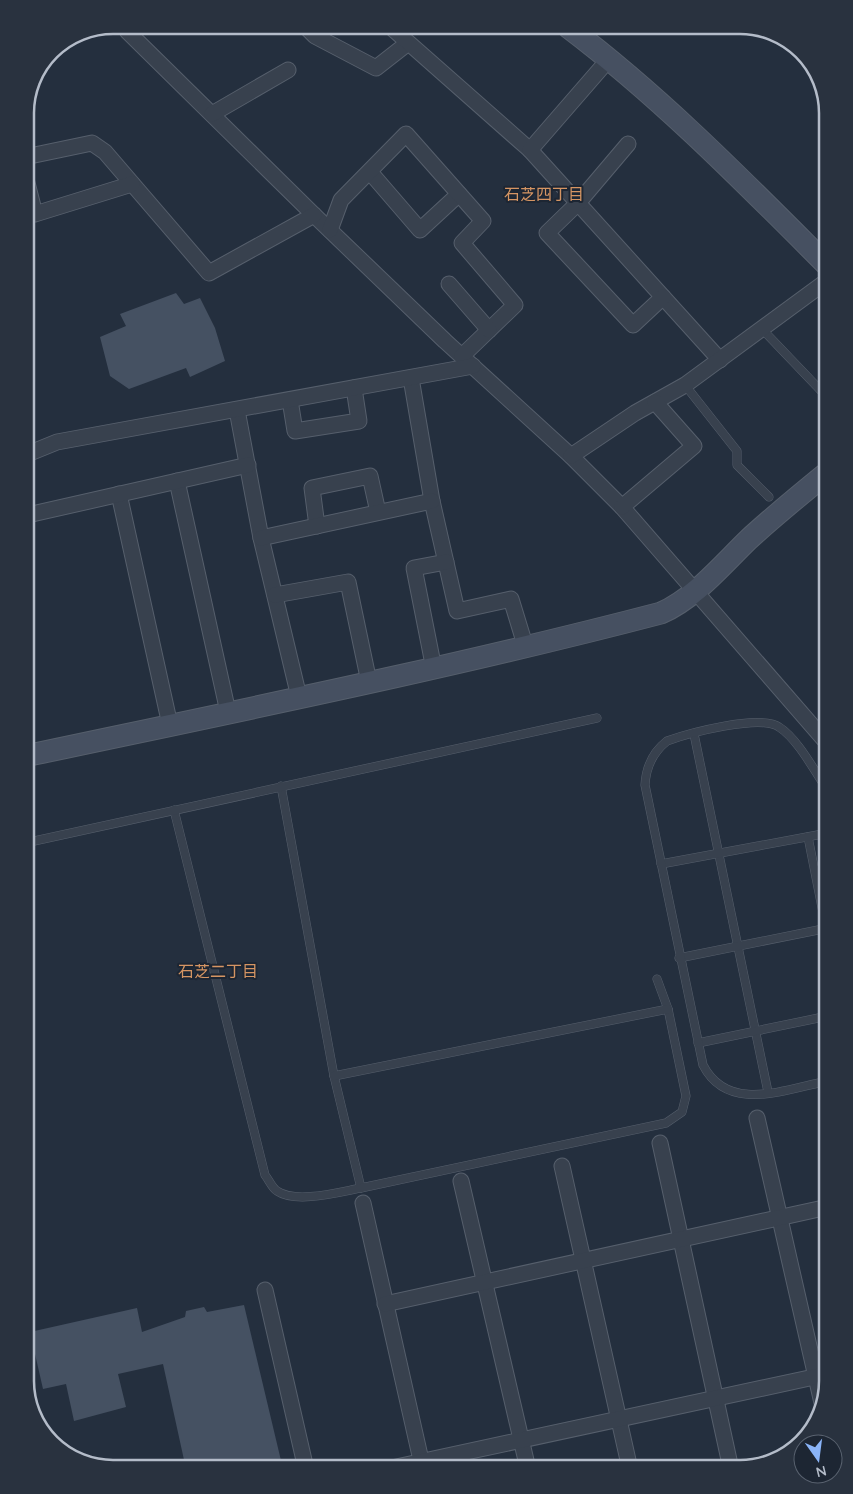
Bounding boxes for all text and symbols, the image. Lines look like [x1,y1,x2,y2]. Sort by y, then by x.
district label: 石芝四丁目 [504,184,584,204]
district label: 石芝二丁目 [178,961,258,981]
north arrow [793,1434,843,1484]
text: N [814,1462,828,1482]

